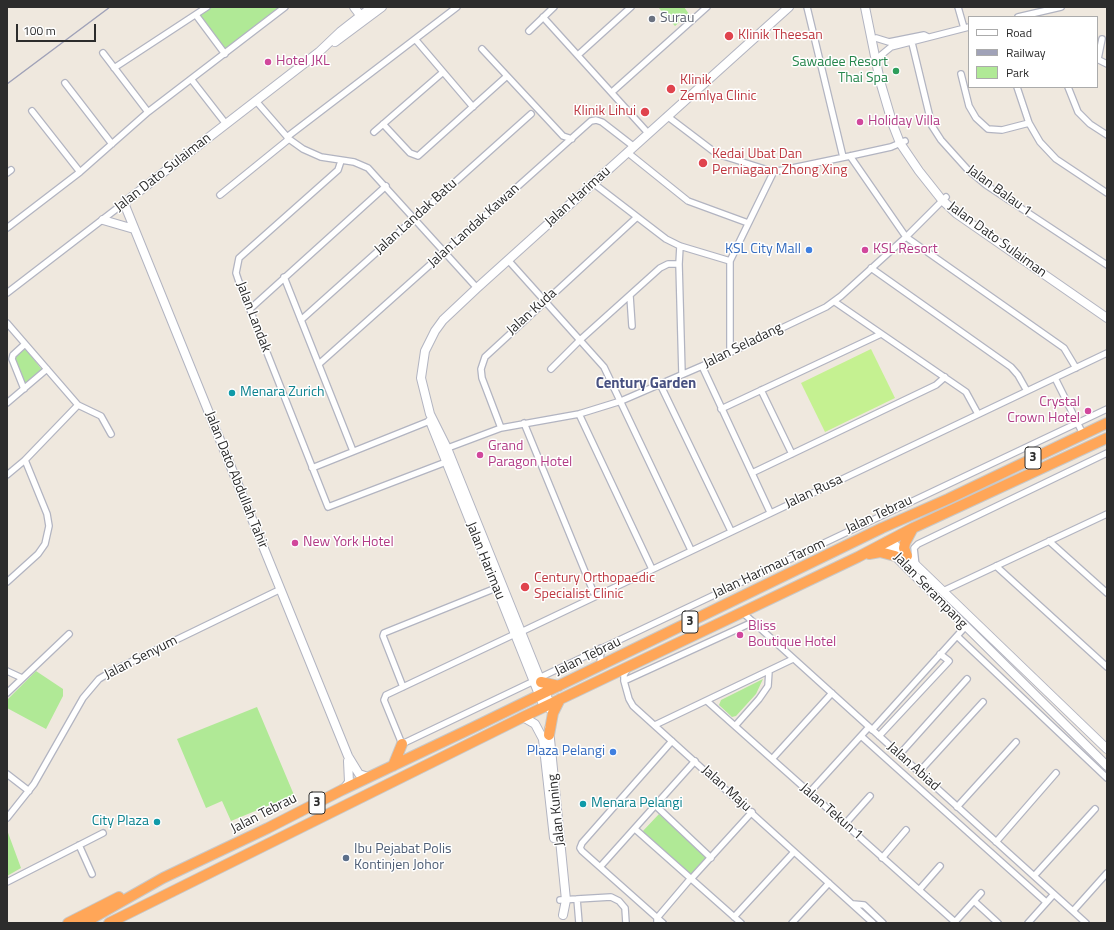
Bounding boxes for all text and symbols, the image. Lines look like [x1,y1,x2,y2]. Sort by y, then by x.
place label: Surau [660,11,694,27]
marker: Surau [647,14,657,24]
scale bar [18,16,98,42]
legend [968,16,1098,88]
text: 100 m [23,21,56,40]
text: Road [1006,23,1032,42]
place label: Klinik Theesan [738,28,823,44]
marker: Klinik Theesan [723,30,735,42]
text: Railway [1006,43,1046,62]
place label: Hotel JKL [276,54,330,70]
place label: Sawadee Resort Thai Spa [792,55,888,88]
marker: Hotel JKL [263,57,273,67]
text: Park [1006,63,1029,82]
marker: Sawadee Resort Thai Spa [891,66,901,76]
place label: Klinik Zemlya Clinic [680,73,757,106]
marker: Klinik Zemlya Clinic [665,83,677,95]
place label: Klinik Lihui [574,104,636,120]
marker: Klinik Lihui [639,106,651,118]
place label: Holiday Villa [868,114,940,130]
marker: Holiday Villa [855,117,865,127]
street label: Jalan Dato Sulaiman [111,130,215,216]
place label: Kedai Ubat Dan Perniagaan Zhong Xing [712,147,847,180]
marker: Kedai Ubat Dan Perniagaan Zhong Xing [697,157,709,169]
street label: Jalan Balau 1 [963,162,1035,220]
street label: Jalan Harimau [542,163,614,231]
street label: Jalan Landak Batu [371,176,461,258]
street label: Jalan Landak Kawan [425,180,523,272]
street label: Jalan Dato Sulaiman [944,199,1050,281]
place label: KSL City Mall [725,242,801,258]
place label: KSL Resort [873,242,938,258]
marker: KSL City Mall [804,245,814,255]
marker: KSL Resort [860,245,870,255]
street label: Jalan Landak [232,279,274,355]
street label: Jalan Kuda [504,285,560,339]
street label: Jalan Seladang [701,320,785,372]
district label: Century Garden [596,375,696,393]
place label: Menara Zurich [240,385,325,401]
marker: Menara Zurich [227,388,237,398]
place label: Crystal Crown Hotel [1007,395,1080,428]
marker: Crystal Crown Hotel [1083,406,1093,416]
street label: Jalan Dato Abdullah Tahir [201,409,271,551]
place label: Grand Paragon Hotel [488,439,572,472]
road number: 3 [1025,447,1041,469]
marker: Grand Paragon Hotel [475,450,485,460]
street label: Jalan Rusa [783,471,845,513]
street label: Jalan Tebrau [843,492,915,538]
street label: Jalan Harimau [462,520,508,602]
place label: New York Hotel [303,535,394,551]
street label: Jalan Harimau Tarom [710,536,828,602]
marker: New York Hotel [290,538,300,548]
street label: Jalan Serampang [889,549,971,633]
place label: Century Orthopaedic Specialist Clinic [534,571,655,604]
marker: Century Orthopaedic Specialist Clinic [519,581,531,593]
road number: 3 [682,611,698,633]
place label: Bliss Boutique Hotel [748,619,836,652]
marker: Bliss Boutique Hotel [735,630,745,640]
street label: Jalan Senyum [102,632,180,684]
street label: Jalan Tebrau [552,634,624,680]
street label: Jalan Abiad [883,739,943,795]
place label: Plaza Pelangi [527,744,605,760]
marker: Plaza Pelangi [608,747,618,757]
street label: Jalan Maju [698,762,754,816]
street label: Jalan Kuning [545,773,569,847]
street label: Jalan Tekun 1 [796,780,866,844]
street label: Jalan Tebrau [228,790,300,838]
road number: 3 [309,792,325,814]
place label: Menara Pelangi [591,796,683,812]
marker: Menara Pelangi [578,799,588,809]
place label: City Plaza [92,814,149,830]
marker: City Plaza [152,817,162,827]
place label: Ibu Pejabat Polis Kontinjen Johor [354,842,452,874]
marker: Ibu Pejabat Polis Kontinjen Johor [341,853,351,863]

